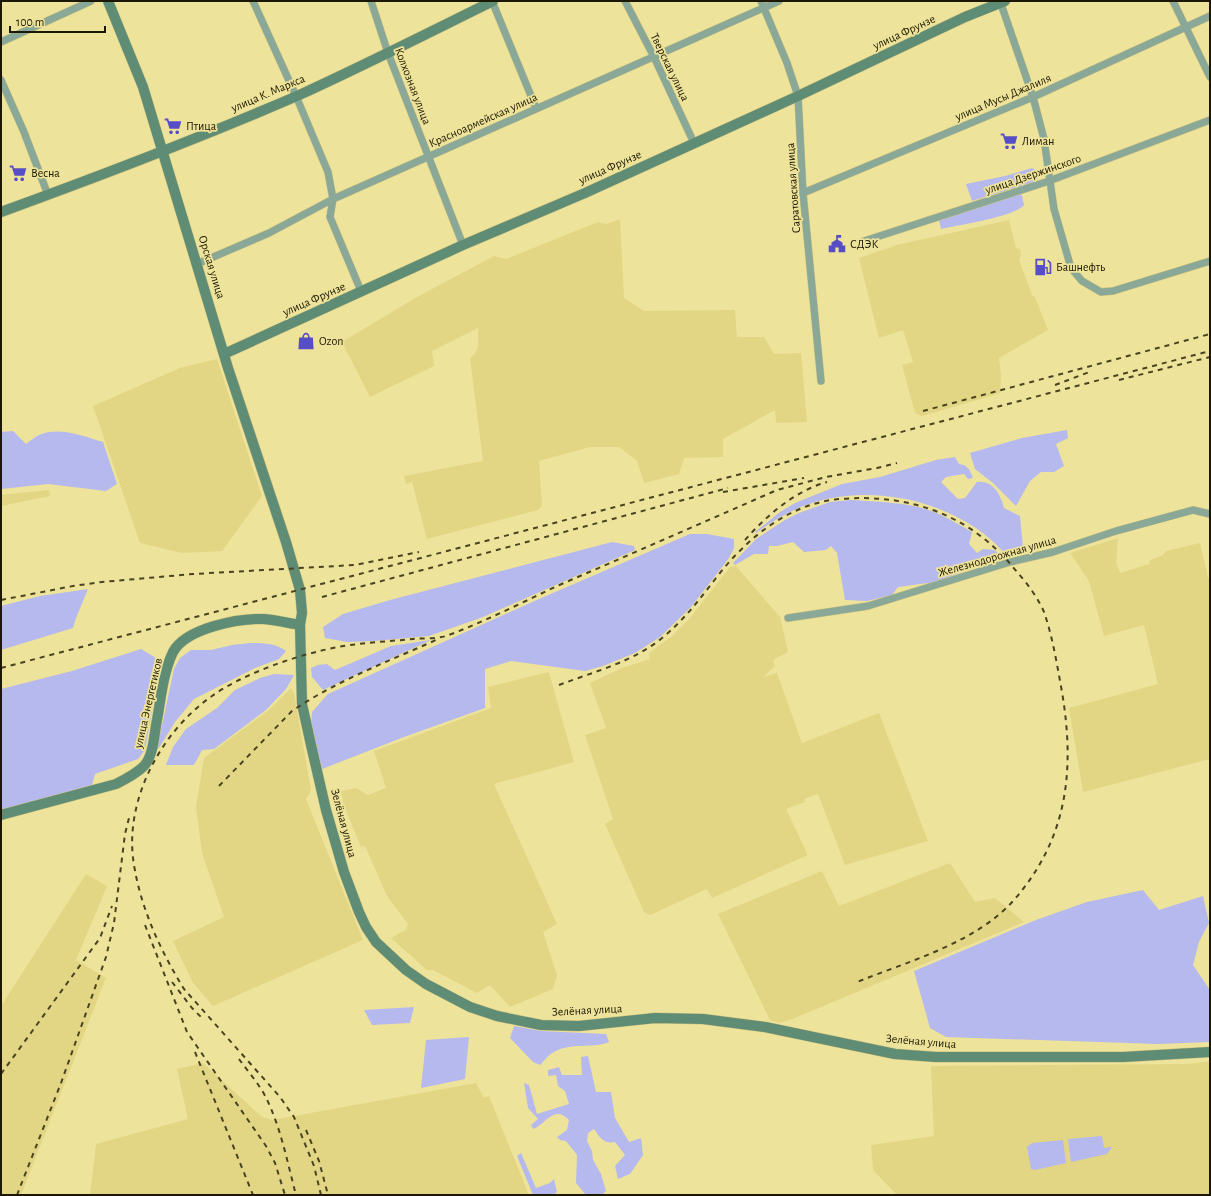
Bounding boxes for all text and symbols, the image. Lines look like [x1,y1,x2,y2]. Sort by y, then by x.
scale bar [10,8,105,34]
street label: улица Фрунзе [870,12,937,53]
text: 100 m [16,16,44,28]
street label: Тверская улица [648,31,692,104]
street label: Колхозная улица [392,46,433,127]
street label: улица Мусы Джалиля [952,71,1053,124]
street label: улица К. Маркса [228,72,308,115]
street label: Красноармейская улица [427,90,540,150]
supermarket icon: Птица [163,116,183,136]
place label: Птица [186,120,217,132]
supermarket icon: Лиман [999,131,1019,151]
place label: Лиман [1022,135,1054,147]
street label: Саратовская улица [784,142,803,234]
street label: улица Фрунзе [576,148,644,187]
street label: улица Дзержинского [983,152,1083,197]
supermarket icon: Весна [8,163,28,183]
place label: Весна [31,167,60,179]
street label: Орская улица [196,234,227,301]
public building icon: СДЭК [827,234,847,254]
place label: СДЭК [850,238,879,250]
fuel station icon: Башнефть [1033,257,1053,277]
place label: Башнефть [1056,261,1105,273]
street label: улица Фрунзе [280,280,348,319]
shop icon: Ozon [296,331,316,351]
place label: Ozon [319,335,343,347]
street label: Железнодорожная улица [937,533,1058,580]
street label: улица Энергетиков [132,656,165,750]
street label: Зелёная улица [328,787,359,859]
street label: Зелёная улица [551,1002,623,1019]
street label: Зелёная улица [885,1032,957,1051]

